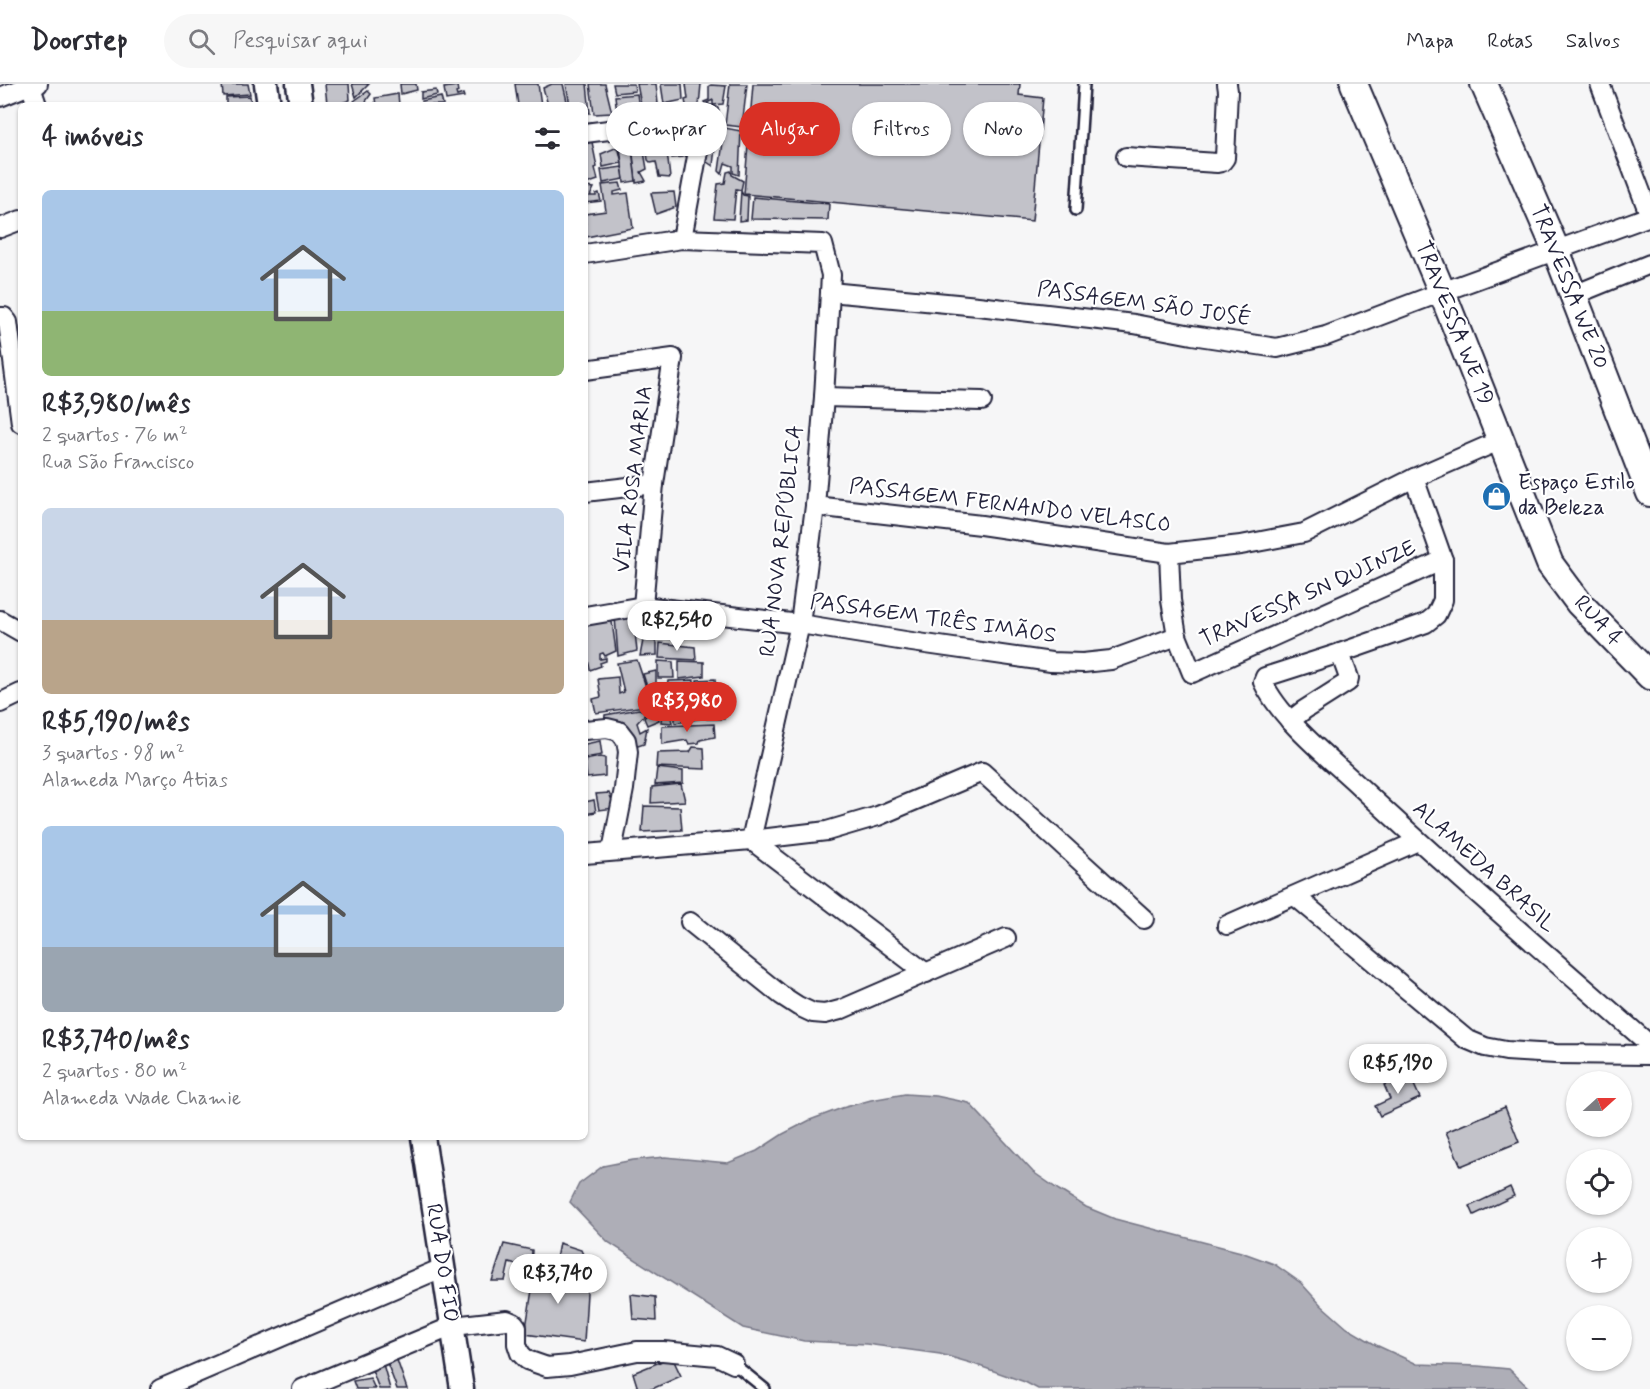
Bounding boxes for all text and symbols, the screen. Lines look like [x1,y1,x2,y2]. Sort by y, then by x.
search box [164,14,584,68]
text: Doorstep [30,23,128,60]
icon: search [185,25,218,58]
text: Pesquisar aqui [233,27,368,55]
text: Mapa [1406,27,1454,55]
text: Rotas [1487,27,1533,55]
text: Salvos [1566,27,1620,55]
chip: Comprar [606,102,727,156]
chip: Alugar [739,102,840,156]
chip: Filtros [852,102,951,156]
chip: Novo [963,102,1044,156]
text: 4 imóveis [42,121,143,155]
icon: filters [531,122,564,155]
street label: TRAVESSA WE 20 [1523,201,1615,373]
icon: home [249,229,357,337]
street label: TRAVESSA WE 19 [1408,237,1500,409]
street label: PASSAGEM SÃO JOSÉ [1035,274,1253,333]
street label: VILA ROSA MARIA [609,384,659,574]
text: R$3,980/mês [42,388,190,422]
text: 2 quartos · 76 m² [42,422,188,449]
street label: RUA NOVA REPÚBLICA [754,424,810,658]
text: Rua São Francisco [42,449,194,476]
place label: Espaço Estilo da Beleza [1518,469,1635,522]
street label: PASSAGEM FERNANDO VELASCO [848,472,1172,540]
shop icon: Espaço Estilo da Beleza [1481,480,1513,512]
street label: TRAVESSA SN QUINZE [1196,534,1421,654]
icon: home [249,547,357,655]
street label: PASSAGEM TRÊS IMÃOS [808,587,1058,650]
street label: RUA 4 [1567,590,1629,653]
pin: R$2,540 [622,601,732,652]
text: R$2,540 [641,607,713,634]
pin: R$3,980 [632,682,742,733]
text: R$3,980 [652,688,722,715]
text: R$5,190/mês [42,706,190,740]
text: 3 quartos · 98 m² [42,740,185,767]
text: Alameda Março Atias [42,767,228,794]
street label: ALAMEDA BRASIL [1406,795,1562,939]
icon: home [249,865,357,973]
text: R$3,740/mês [42,1024,189,1058]
pin: R$5,190 [1343,1044,1453,1095]
text: R$5,190 [1363,1050,1433,1077]
text: 2 quartos · 80 m² [42,1058,187,1085]
north arrow [1566,1071,1632,1137]
map controls [1566,1071,1632,1371]
text: Alameda Wade Chamie [42,1085,241,1112]
button: locate [1566,1149,1632,1215]
street label: RUA DO FIO [419,1202,465,1324]
button: + [1566,1227,1632,1293]
pin: R$3,740 [503,1254,613,1305]
text: R$3,740 [523,1260,593,1287]
button: − [1566,1305,1632,1371]

